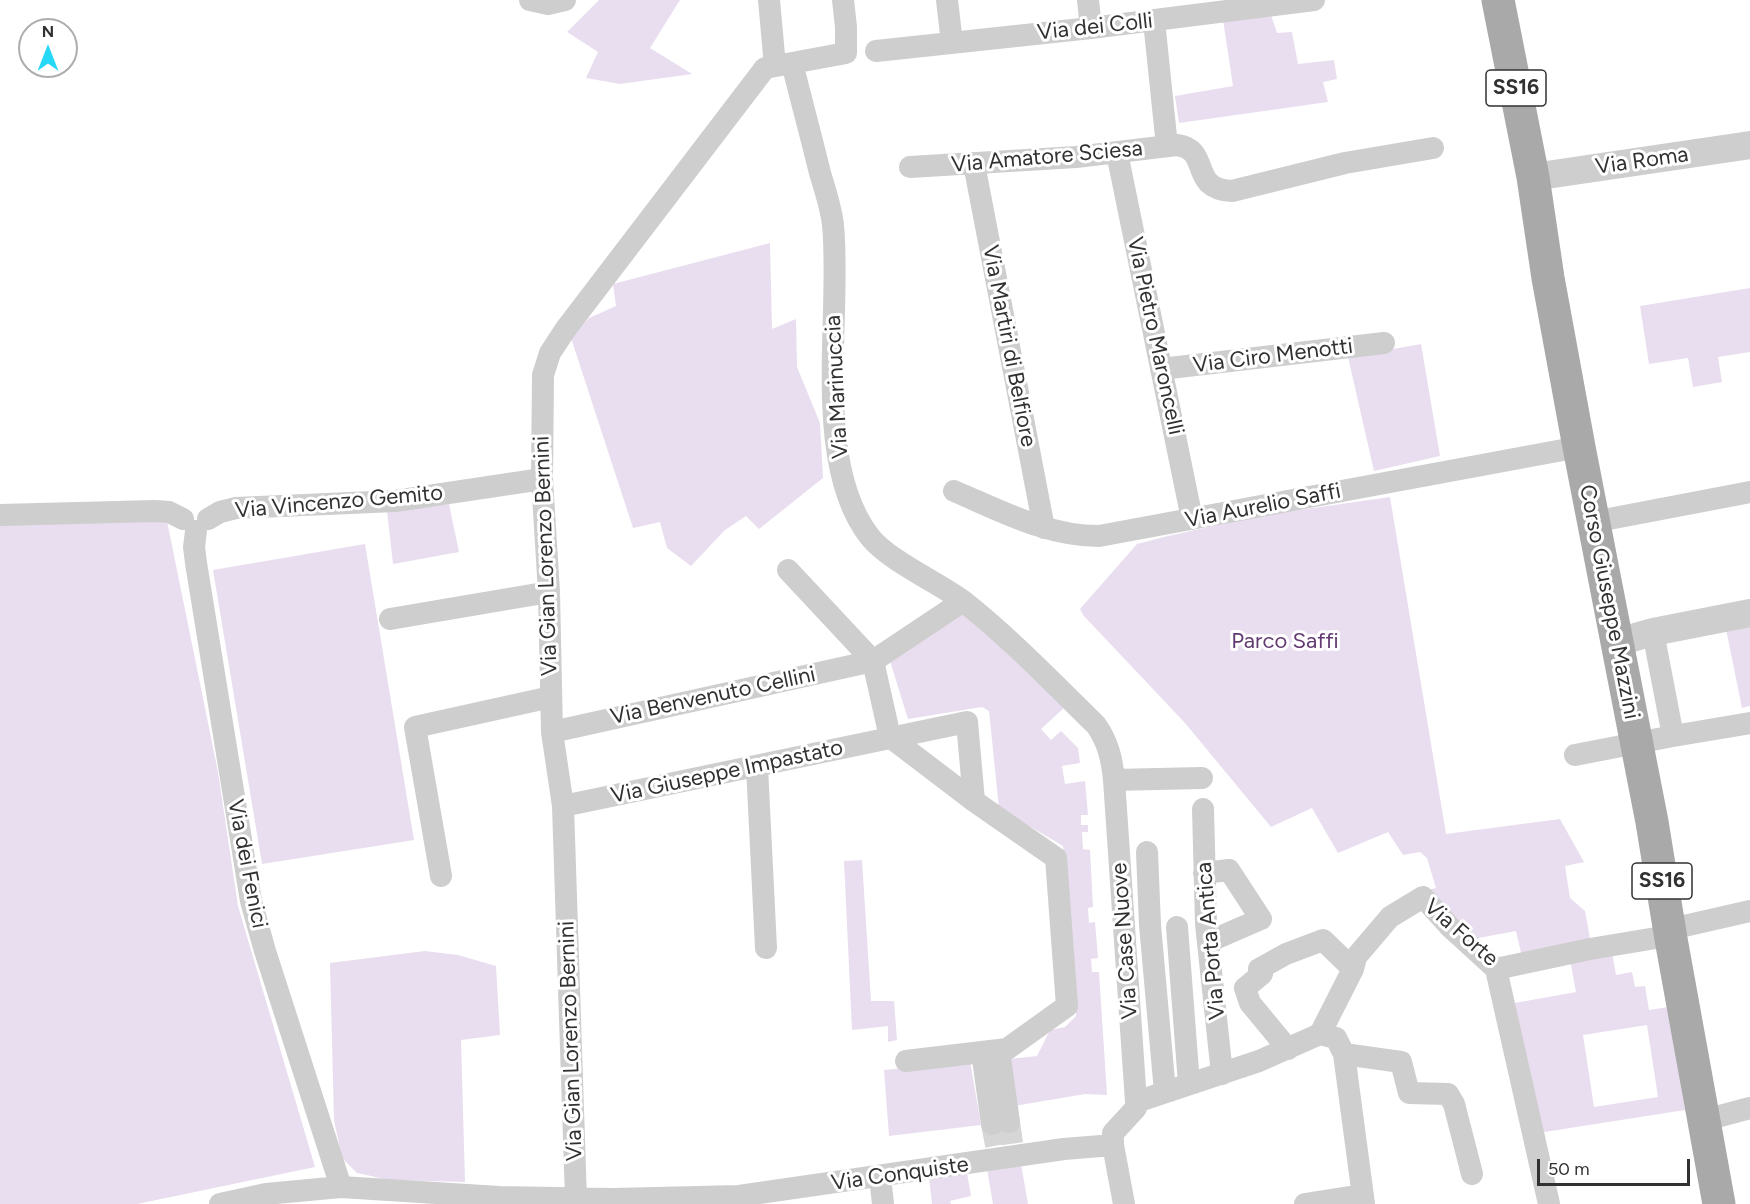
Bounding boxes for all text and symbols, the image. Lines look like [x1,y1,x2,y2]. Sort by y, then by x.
street label: Via dei Colli [1036,8,1154,46]
north arrow [18,18,78,78]
text: N [42,22,54,41]
road number: SS16 [1486,70,1546,106]
street label: Via Amatore Sciesa [950,135,1144,179]
street label: Via Roma [1594,141,1690,181]
street label: Via Pietro Maroncelli [1121,235,1189,437]
street label: Via Martiri di Belfiore [977,243,1041,449]
street label: Via Marinuccia [820,314,854,460]
street label: Via Ciro Menotti [1191,333,1355,379]
street label: Via Gian Lorenzo Bernini [529,435,563,677]
street label: Via Aurelio Saffi [1183,478,1343,534]
street label: Via Vincenzo Gemito [234,480,444,524]
street label: Corso Giuseppe Mazzini [1573,483,1645,721]
park label: Parco Saffi [1231,629,1339,655]
street label: Via Benvenuto Cellini [608,661,818,731]
street label: Via Giuseppe Impastato [609,735,845,809]
street label: Via dei Fenici [222,797,272,931]
street label: Via Porta Antica [1191,861,1231,1021]
street label: Via Case Nuove [1106,862,1144,1020]
road number: SS16 [1632,863,1692,899]
street label: Via Forte [1419,894,1503,972]
street label: Via Gian Lorenzo Bernini [554,920,588,1162]
scale bar [1540,1147,1693,1185]
street label: Via Conquiste [830,1151,970,1197]
text: 50 m [1548,1158,1590,1180]

